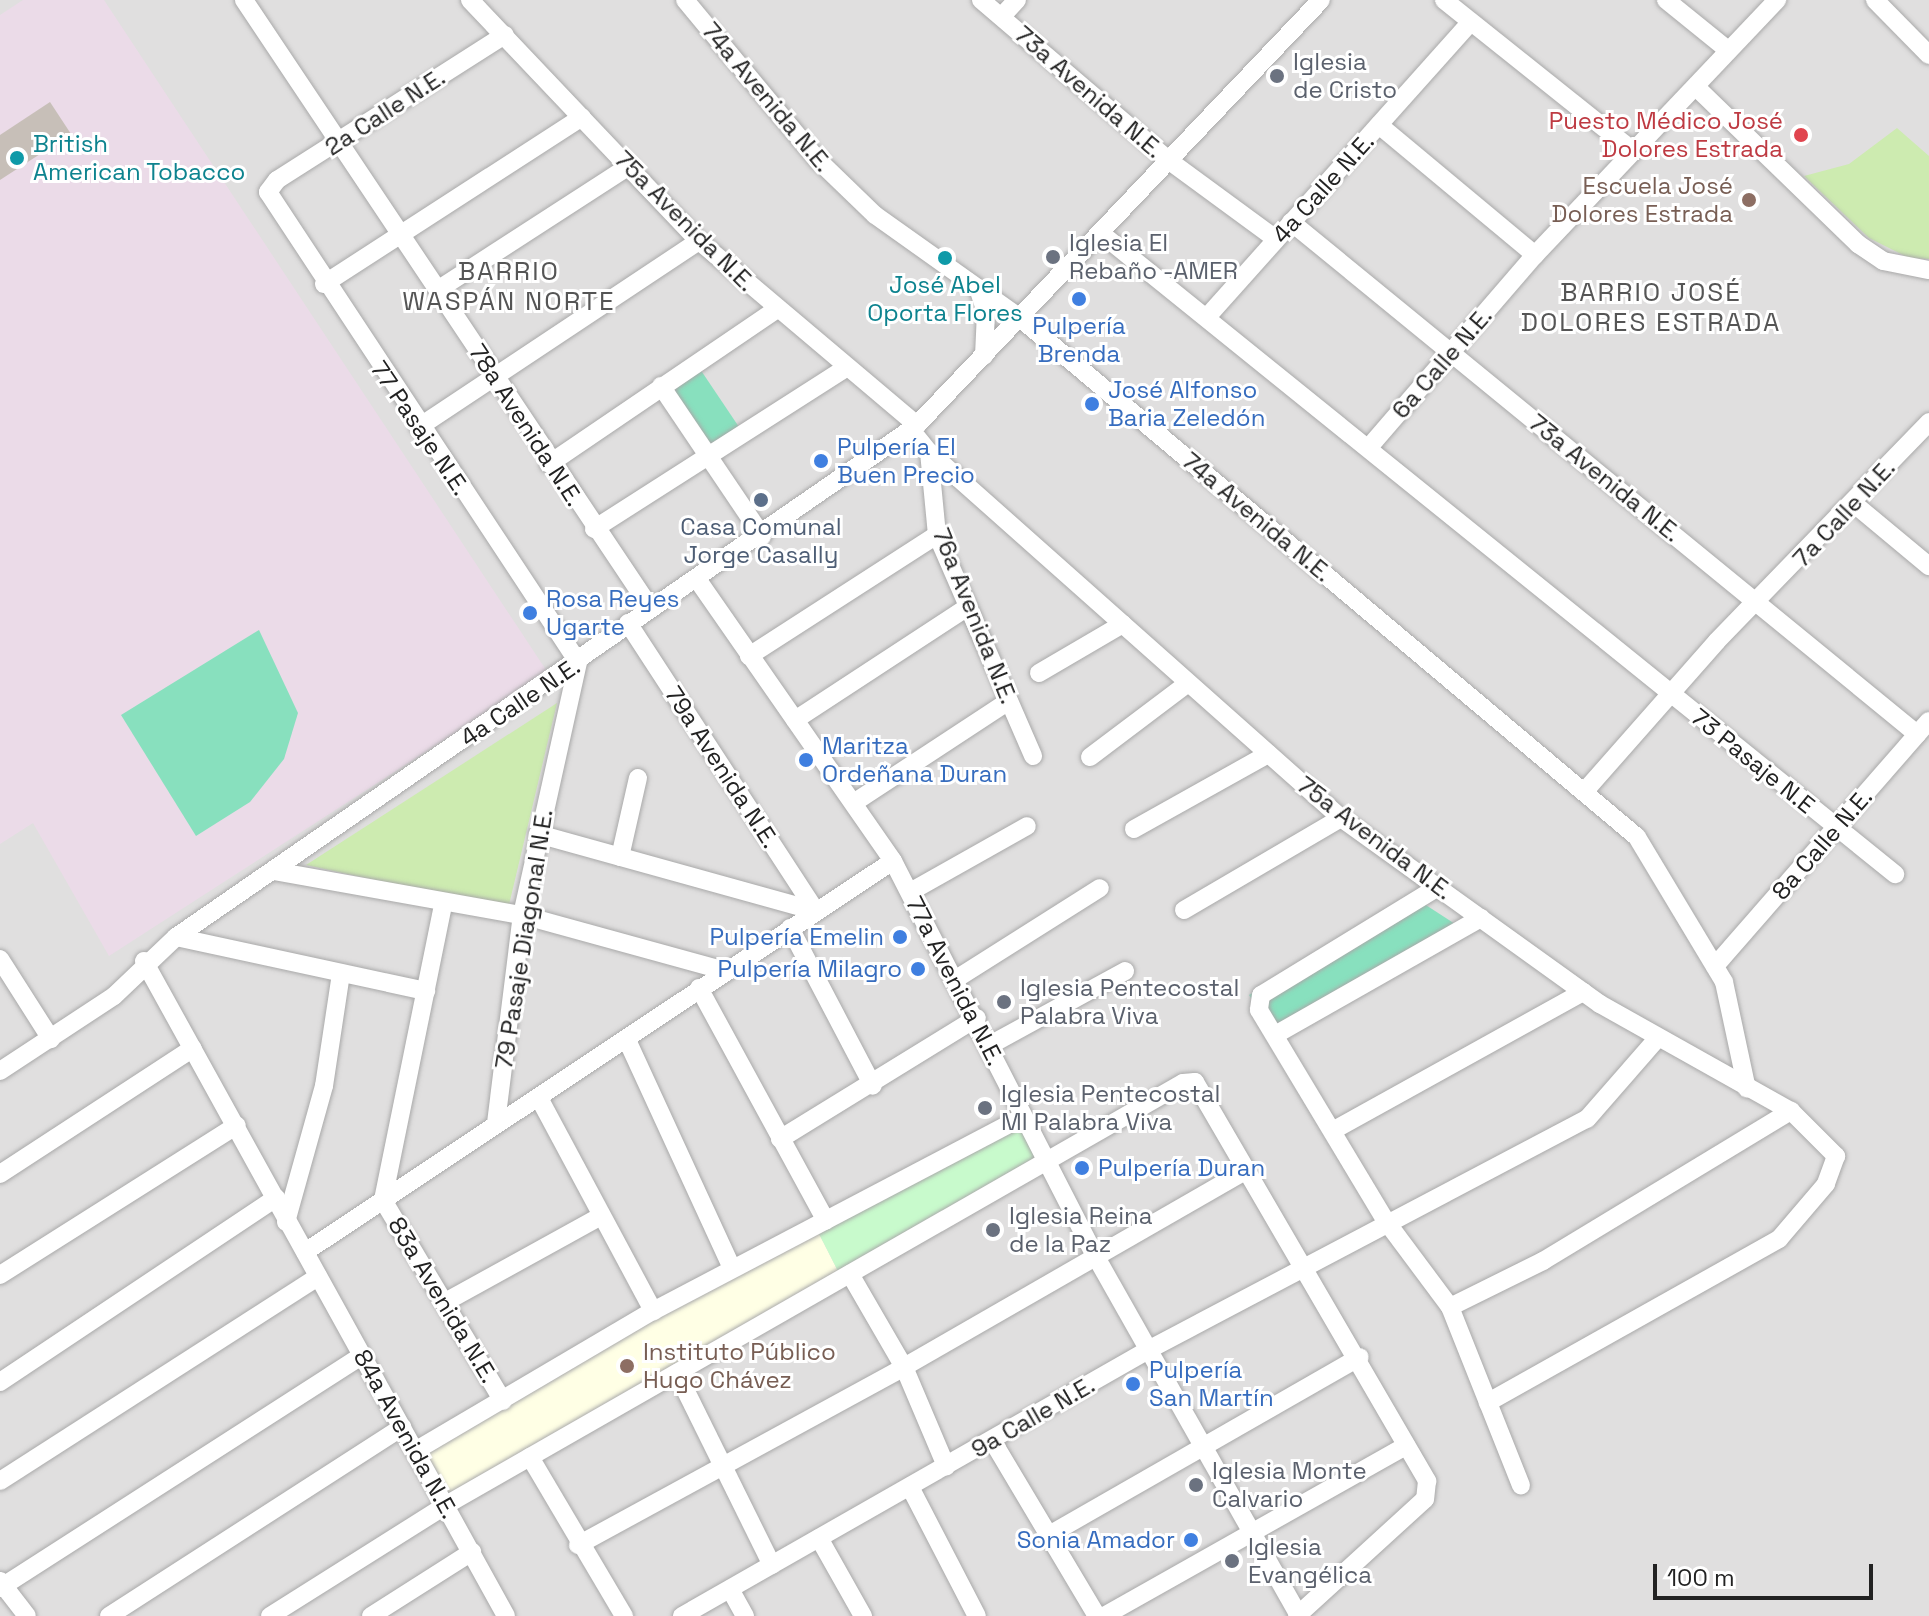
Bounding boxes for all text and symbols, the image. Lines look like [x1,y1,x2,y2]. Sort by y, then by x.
street label: 74a Avenida N.E. [696,16,838,178]
street label: 73a Avenida N.E. [1009,20,1169,164]
place label: Iglesia de Cristo [1293,48,1397,104]
street label: 2a Calle N.E. [320,63,450,161]
marker: Iglesia de Cristo [1268,67,1286,85]
place label: Puesto Médico José Dolores Estrada [1549,107,1783,163]
marker: Puesto Médico José Dolores Estrada [1790,124,1812,146]
street label: 4a Calle N.E. [1266,127,1380,249]
place label: British American Tobacco [33,130,246,186]
street label: 75a Avenida N.E. [609,145,761,297]
marker: British American Tobacco [8,149,26,167]
place label: Escuela José Dolores Estrada [1552,172,1733,228]
marker: Escuela José Dolores Estrada [1740,191,1758,209]
place label: Iglesia El Rebaño -AMER [1069,229,1238,285]
marker: Iglesia El Rebaño -AMER [1044,248,1062,266]
marker: José Abel Oporta Flores [936,249,954,267]
district label: BARRIO WASPÁN NORTE [402,256,616,318]
place label: José Abel Oporta Flores [867,271,1023,327]
district label: BARRIO JOSÉ DOLORES ESTRADA [1521,277,1781,338]
marker: Pulpería Brenda [1070,290,1088,308]
street label: 6a Calle N.E. [1386,302,1498,424]
place label: Pulpería Brenda [1032,312,1126,368]
street label: 78a Avenida N.E. [463,339,589,511]
street label: 77 Pasaje N.E. [365,356,475,500]
place label: José Alfonso Baria Zeledón [1108,376,1265,432]
marker: José Alfonso Baria Zeledón [1083,395,1101,413]
street label: 73a Avenida N.E. [1523,408,1687,548]
place label: Pulpería El Buen Precio [837,433,975,489]
street label: 74a Avenida N.E. [1176,446,1338,588]
marker: Pulpería El Buen Precio [812,452,830,470]
street label: 7a Calle N.E. [1787,453,1901,573]
marker: Casa Comunal Jorge Casally [752,491,770,509]
place label: Casa Comunal Jorge Casally [680,513,842,569]
street label: 76a Avenida N.E. [927,524,1023,708]
place label: Rosa Reyes Ugarte [546,585,679,641]
marker: Rosa Reyes Ugarte [521,604,539,622]
street label: 4a Calle N.E. [455,652,585,752]
street label: 79a Avenida N.E. [659,681,785,853]
street label: 73 Pasaje N.E [1686,703,1820,819]
place label: Maritza Ordeñana Duran [822,732,1007,788]
marker: Maritza Ordeñana Duran [797,751,815,769]
street label: 75a Avenida N.E. [1292,770,1458,906]
street label: 8a Calle N.E. [1766,783,1878,905]
street label: 79 Pasaje Diagonal N.E. [489,807,559,1071]
street label: 77a Avenida N.E. [900,892,1010,1070]
place label: Pulpería Emelin [710,923,884,951]
marker: Pulpería Emelin [891,928,909,946]
place label: Pulpería Milagro [718,955,902,983]
marker: Pulpería Milagro [909,960,927,978]
place label: Iglesia Pentecostal Palabra Viva [1020,974,1239,1030]
marker: Iglesia Pentecostal Palabra Viva [995,993,1013,1011]
place label: Iglesia Pentecostal MI Palabra Viva [1001,1080,1220,1136]
marker: Iglesia Pentecostal MI Palabra Viva [976,1099,994,1117]
place label: Pulpería Duran [1098,1154,1265,1182]
marker: Pulpería Duran [1073,1159,1091,1177]
place label: Iglesia Reina de la Paz [1009,1202,1153,1258]
street label: 83a Avenida N.E. [382,1212,504,1388]
marker: Iglesia Reina de la Paz [984,1221,1002,1239]
place label: Instituto Público Hugo Chávez [643,1338,836,1394]
street label: 84a Avenida N.E. [348,1344,464,1524]
place label: Pulpería San Martín [1149,1356,1274,1412]
marker: Instituto Público Hugo Chávez [618,1357,636,1375]
street label: 9a Calle N.E. [966,1370,1100,1464]
marker: Pulpería San Martín [1124,1375,1142,1393]
place label: Iglesia Monte Calvario [1212,1457,1367,1513]
marker: Iglesia Monte Calvario [1187,1476,1205,1494]
place label: Sonia Amador [1016,1526,1175,1554]
marker: Sonia Amador [1182,1531,1200,1549]
place label: Iglesia Evangélica [1248,1533,1372,1589]
scale bar [1657,1548,1877,1598]
marker: Iglesia Evangélica [1223,1552,1241,1570]
text: 100 m [1667,1562,1735,1593]

